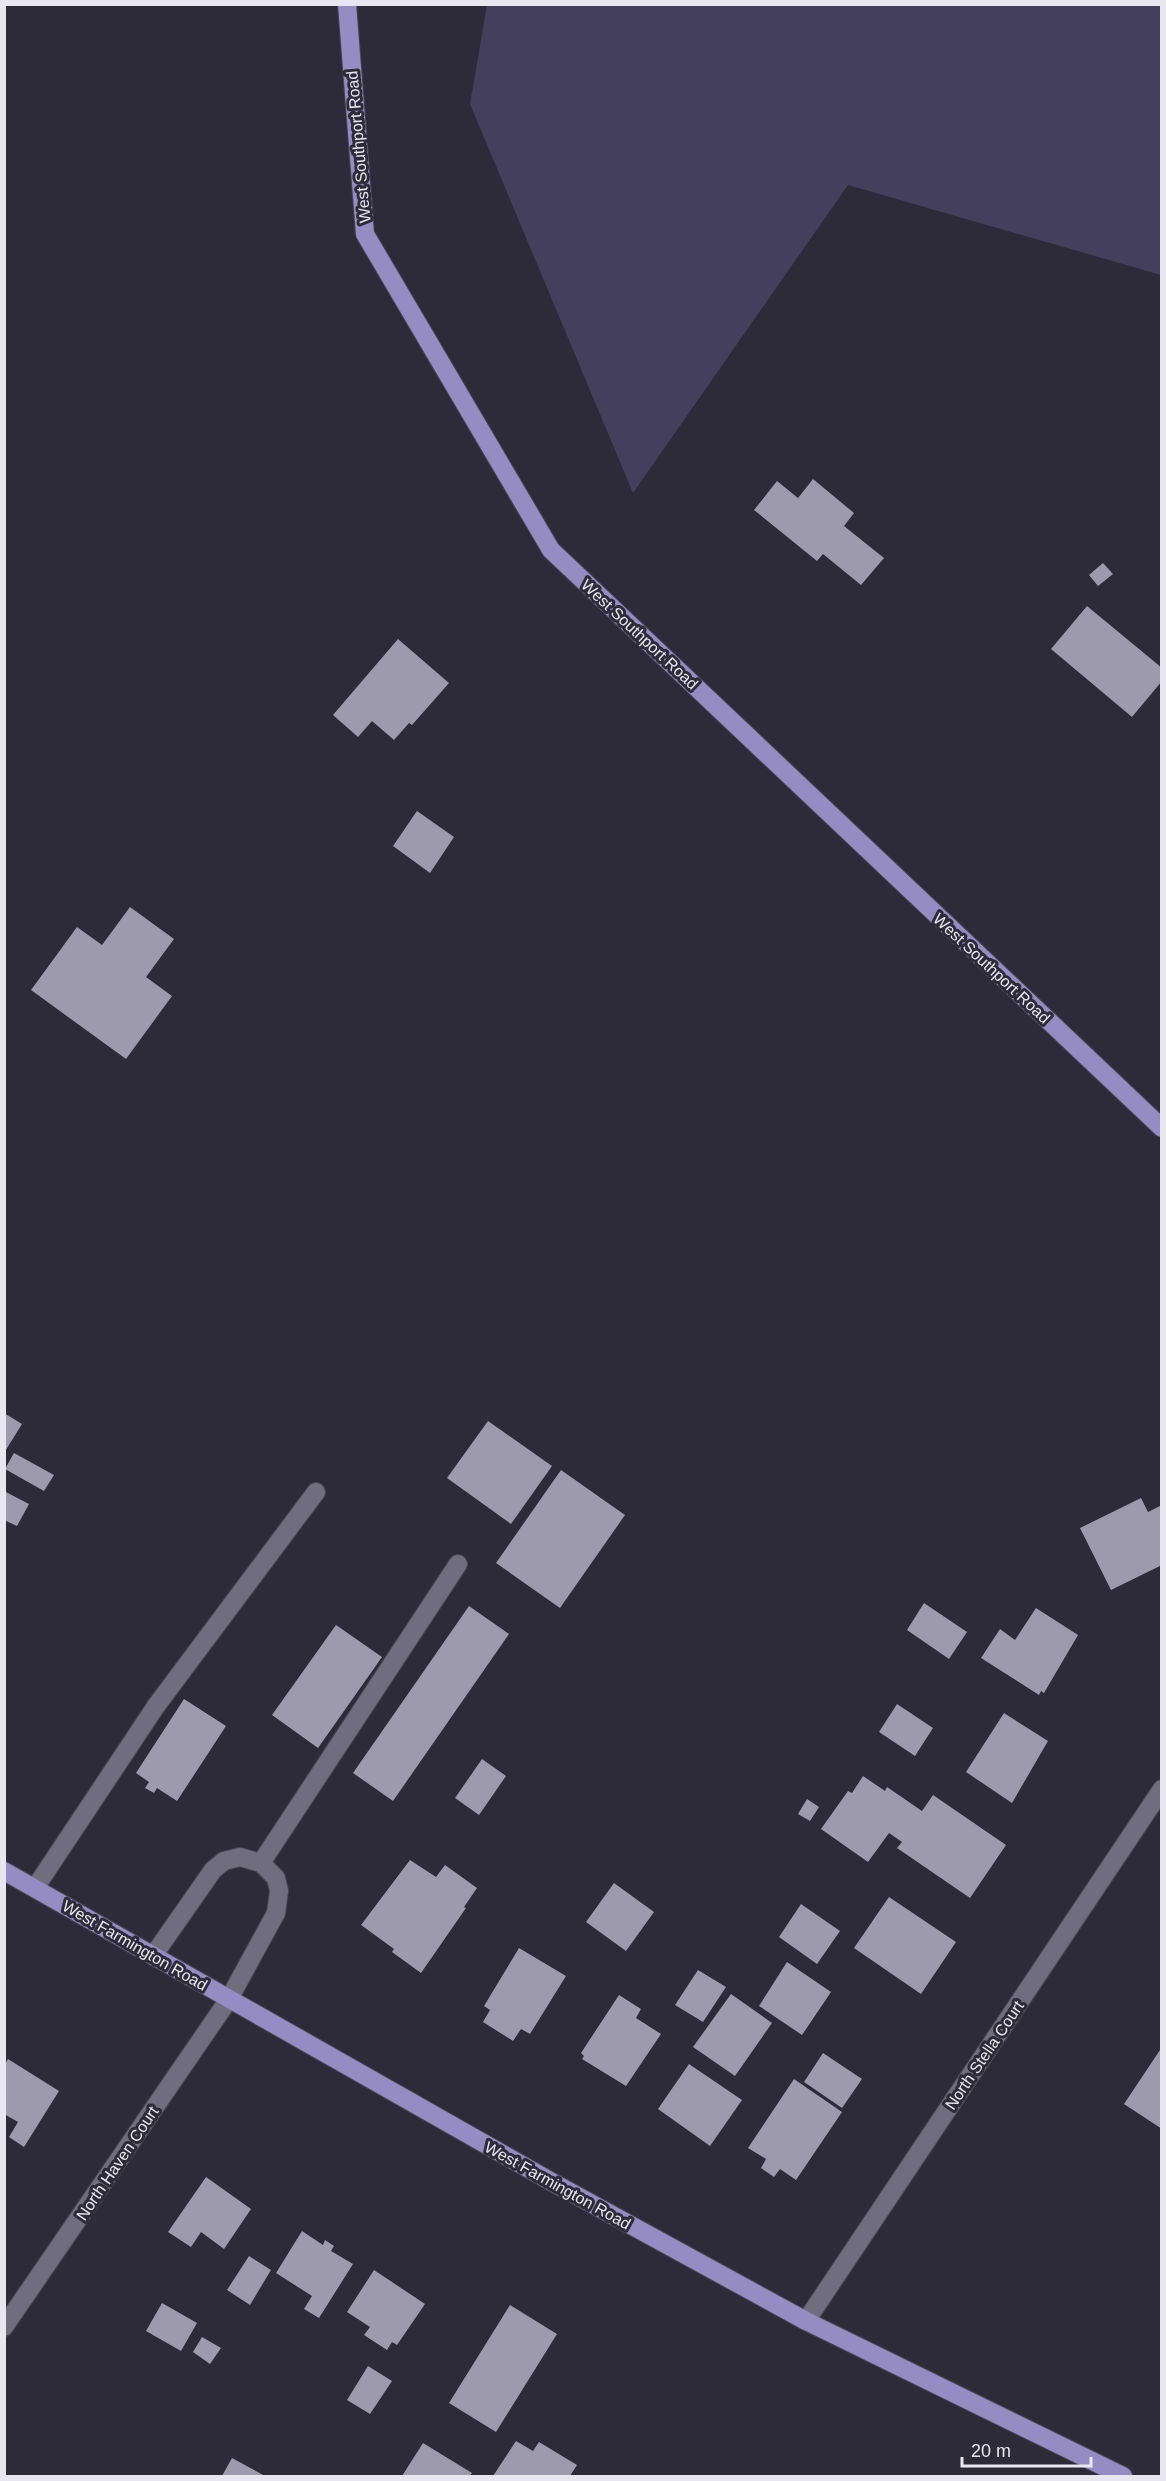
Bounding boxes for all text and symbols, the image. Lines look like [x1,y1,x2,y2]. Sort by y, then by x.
street label: West Southport Road [343,70,374,224]
street label: West Southport Road [578,576,701,693]
street label: West Southport Road [930,910,1053,1027]
street label: West Farmington Road [59,1897,210,1994]
street label: North Stella Court [942,1997,1027,2113]
street label: North Haven Court [73,2103,162,2223]
street label: West Farmington Road [482,2138,634,2233]
scale bar [962,2430,1091,2468]
text: 20 m [971,2441,1011,2461]

